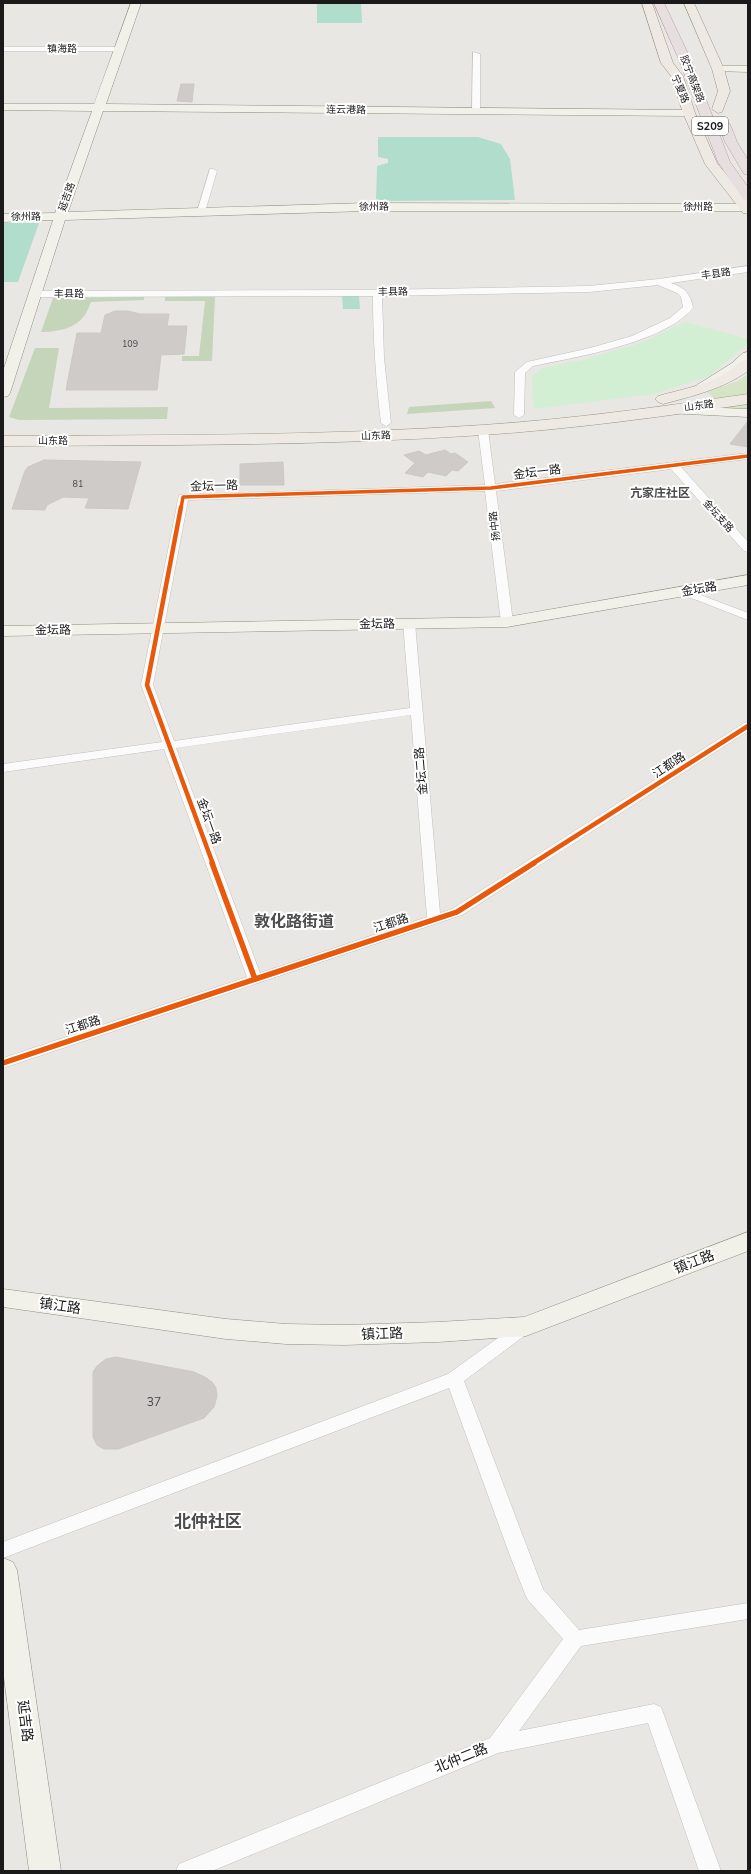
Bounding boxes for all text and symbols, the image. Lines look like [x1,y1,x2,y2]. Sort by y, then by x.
street label: 镇海路 [47,42,77,56]
street label: 胶宁高架路 [677,53,707,105]
street label: 宁夏路 [668,72,692,106]
street label: 连云港路 [326,103,366,117]
road number: S209 [692,117,728,135]
street label: 延吉路 [55,181,79,213]
street label: 徐州路 [359,200,389,214]
street label: 徐州路 [683,200,713,214]
street label: 徐州路 [11,210,41,224]
street label: 丰县路 [700,265,732,283]
street label: 丰县路 [378,285,408,299]
street label: 丰县路 [54,287,84,301]
house number: 109 [122,338,138,350]
street label: 山东路 [683,397,715,415]
street label: 山东路 [361,428,391,444]
street label: 山东路 [38,434,68,448]
street label: 金坛一路 [512,461,562,483]
street label: 金坛一路 [190,477,238,495]
house number: 81 [73,478,83,490]
district label: 亢家庄社区 [630,485,690,501]
street label: 金坛支路 [699,496,737,536]
street label: 扬中路 [486,510,504,542]
street label: 金坛路 [680,578,718,600]
street label: 金坛路 [359,616,395,632]
street label: 金坛路 [35,622,71,638]
street label: 金坛二路 [411,746,431,796]
street label: 江都路 [650,748,688,782]
street label: 金坛一路 [193,796,225,846]
street label: 江都路 [371,910,411,936]
district label: 敦化路街道 [254,911,334,933]
street label: 江都路 [63,1012,103,1038]
street label: 镇江路 [671,1246,717,1278]
street label: 镇江路 [38,1294,82,1318]
street label: 镇江路 [361,1324,403,1344]
house number: 37 [147,1394,161,1410]
district label: 北仲社区 [174,1510,242,1533]
street label: 延吉路 [13,1699,37,1743]
street label: 北仲二路 [431,1739,491,1777]

